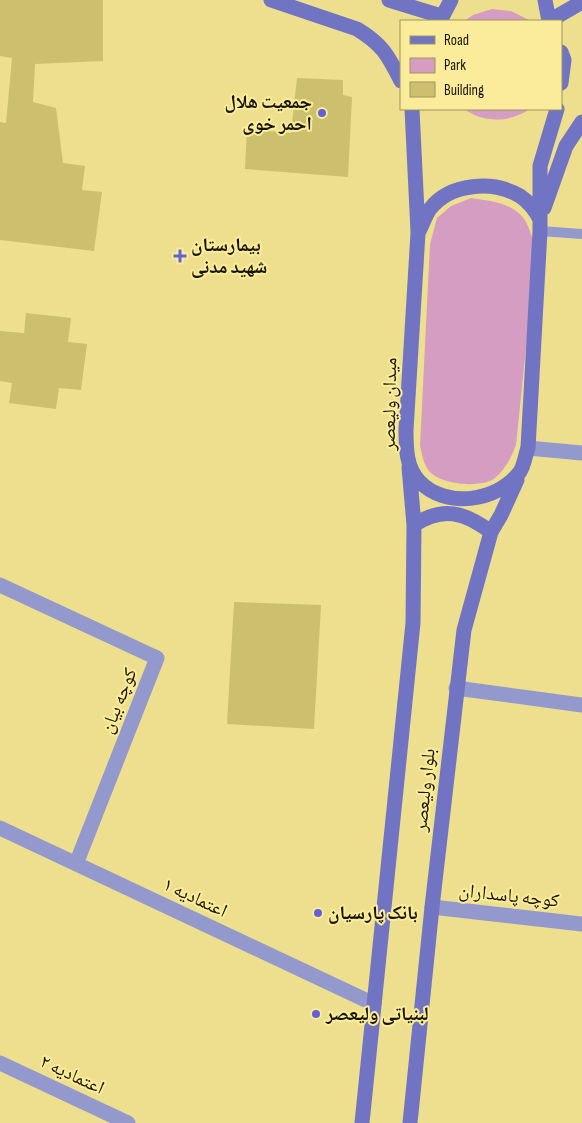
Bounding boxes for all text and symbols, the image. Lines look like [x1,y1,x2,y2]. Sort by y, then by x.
legend [400,20,562,110]
text: Road [444,31,469,50]
text: Park [444,56,466,75]
text: Building [444,81,484,100]
place label: جمعیت هلال احمر خوی [225,91,312,136]
marker: جمعیت هلال احمر خوی [316,107,328,119]
place label: بیمارستان شهید مدنی [191,234,267,279]
marker: بیمارستان شهید مدنی [173,249,187,263]
street label: میدان ولیعصر [378,357,402,452]
street label: کوچه بیان [96,665,143,737]
street label: بلوار ولیعصر [409,747,441,834]
street label: اعتمادیه ۱ [159,873,231,923]
street label: کوچه پاسداران [458,879,560,913]
place label: بانک پارسیان [328,902,418,925]
marker: بانک پارسیان [312,907,324,919]
place label: لبنیاتی ولیعصر [325,1003,429,1026]
marker: لبنیاتی ولیعصر [310,1008,322,1020]
street label: اعتمادیه ۲ [36,1050,108,1100]

